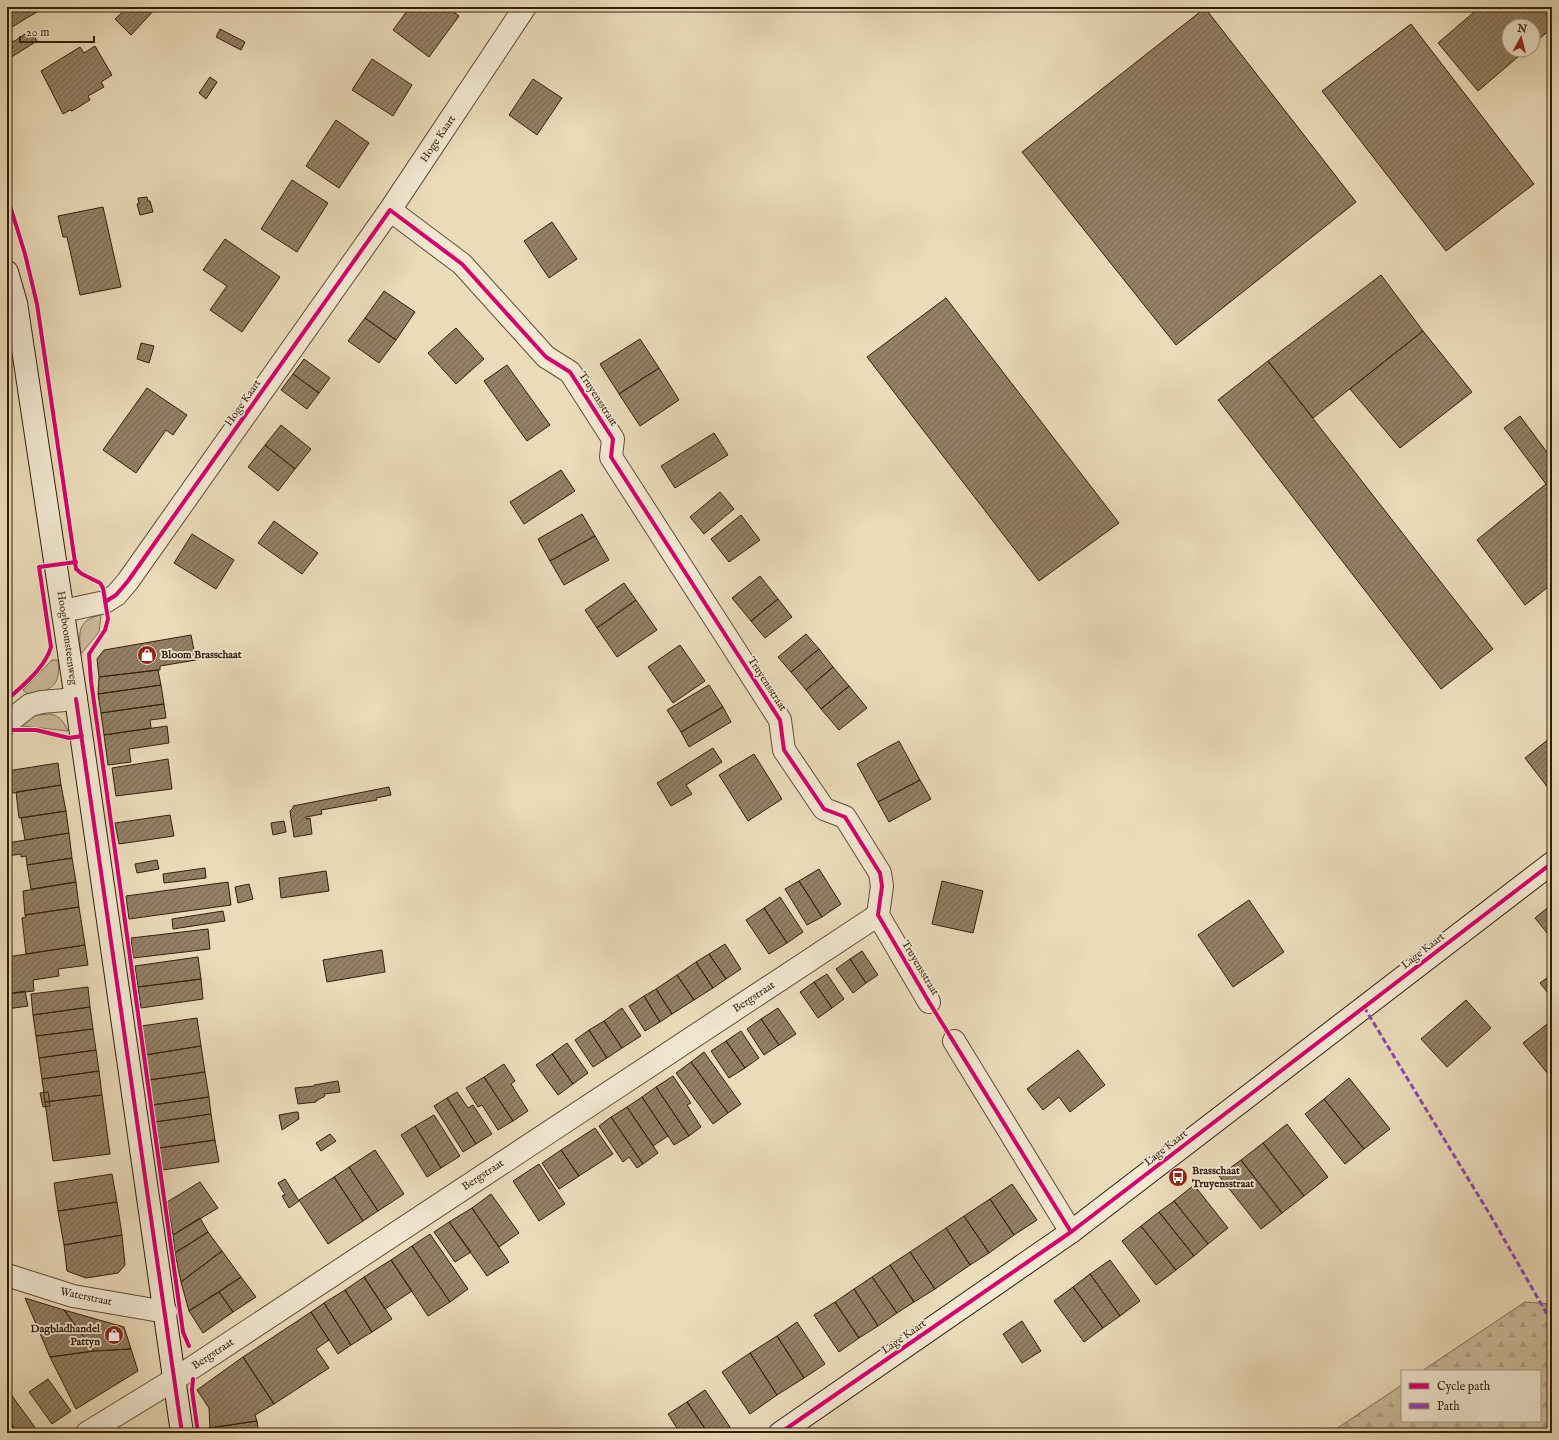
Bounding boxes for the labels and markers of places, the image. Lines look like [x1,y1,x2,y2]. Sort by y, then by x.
shop icon: Bloom Brasschaat [136,644,158,666]
place label: Bloom Brasschaat [161,648,242,662]
place label: Brasschaat Truyensstraat [1191,1164,1254,1191]
bus stop icon: Brasschaat Truyensstraat [1167,1166,1189,1188]
place label: Dagbladhandel Pattyn [31,1322,101,1349]
shop icon: Dagbladhandel Pattyn [103,1324,125,1346]

